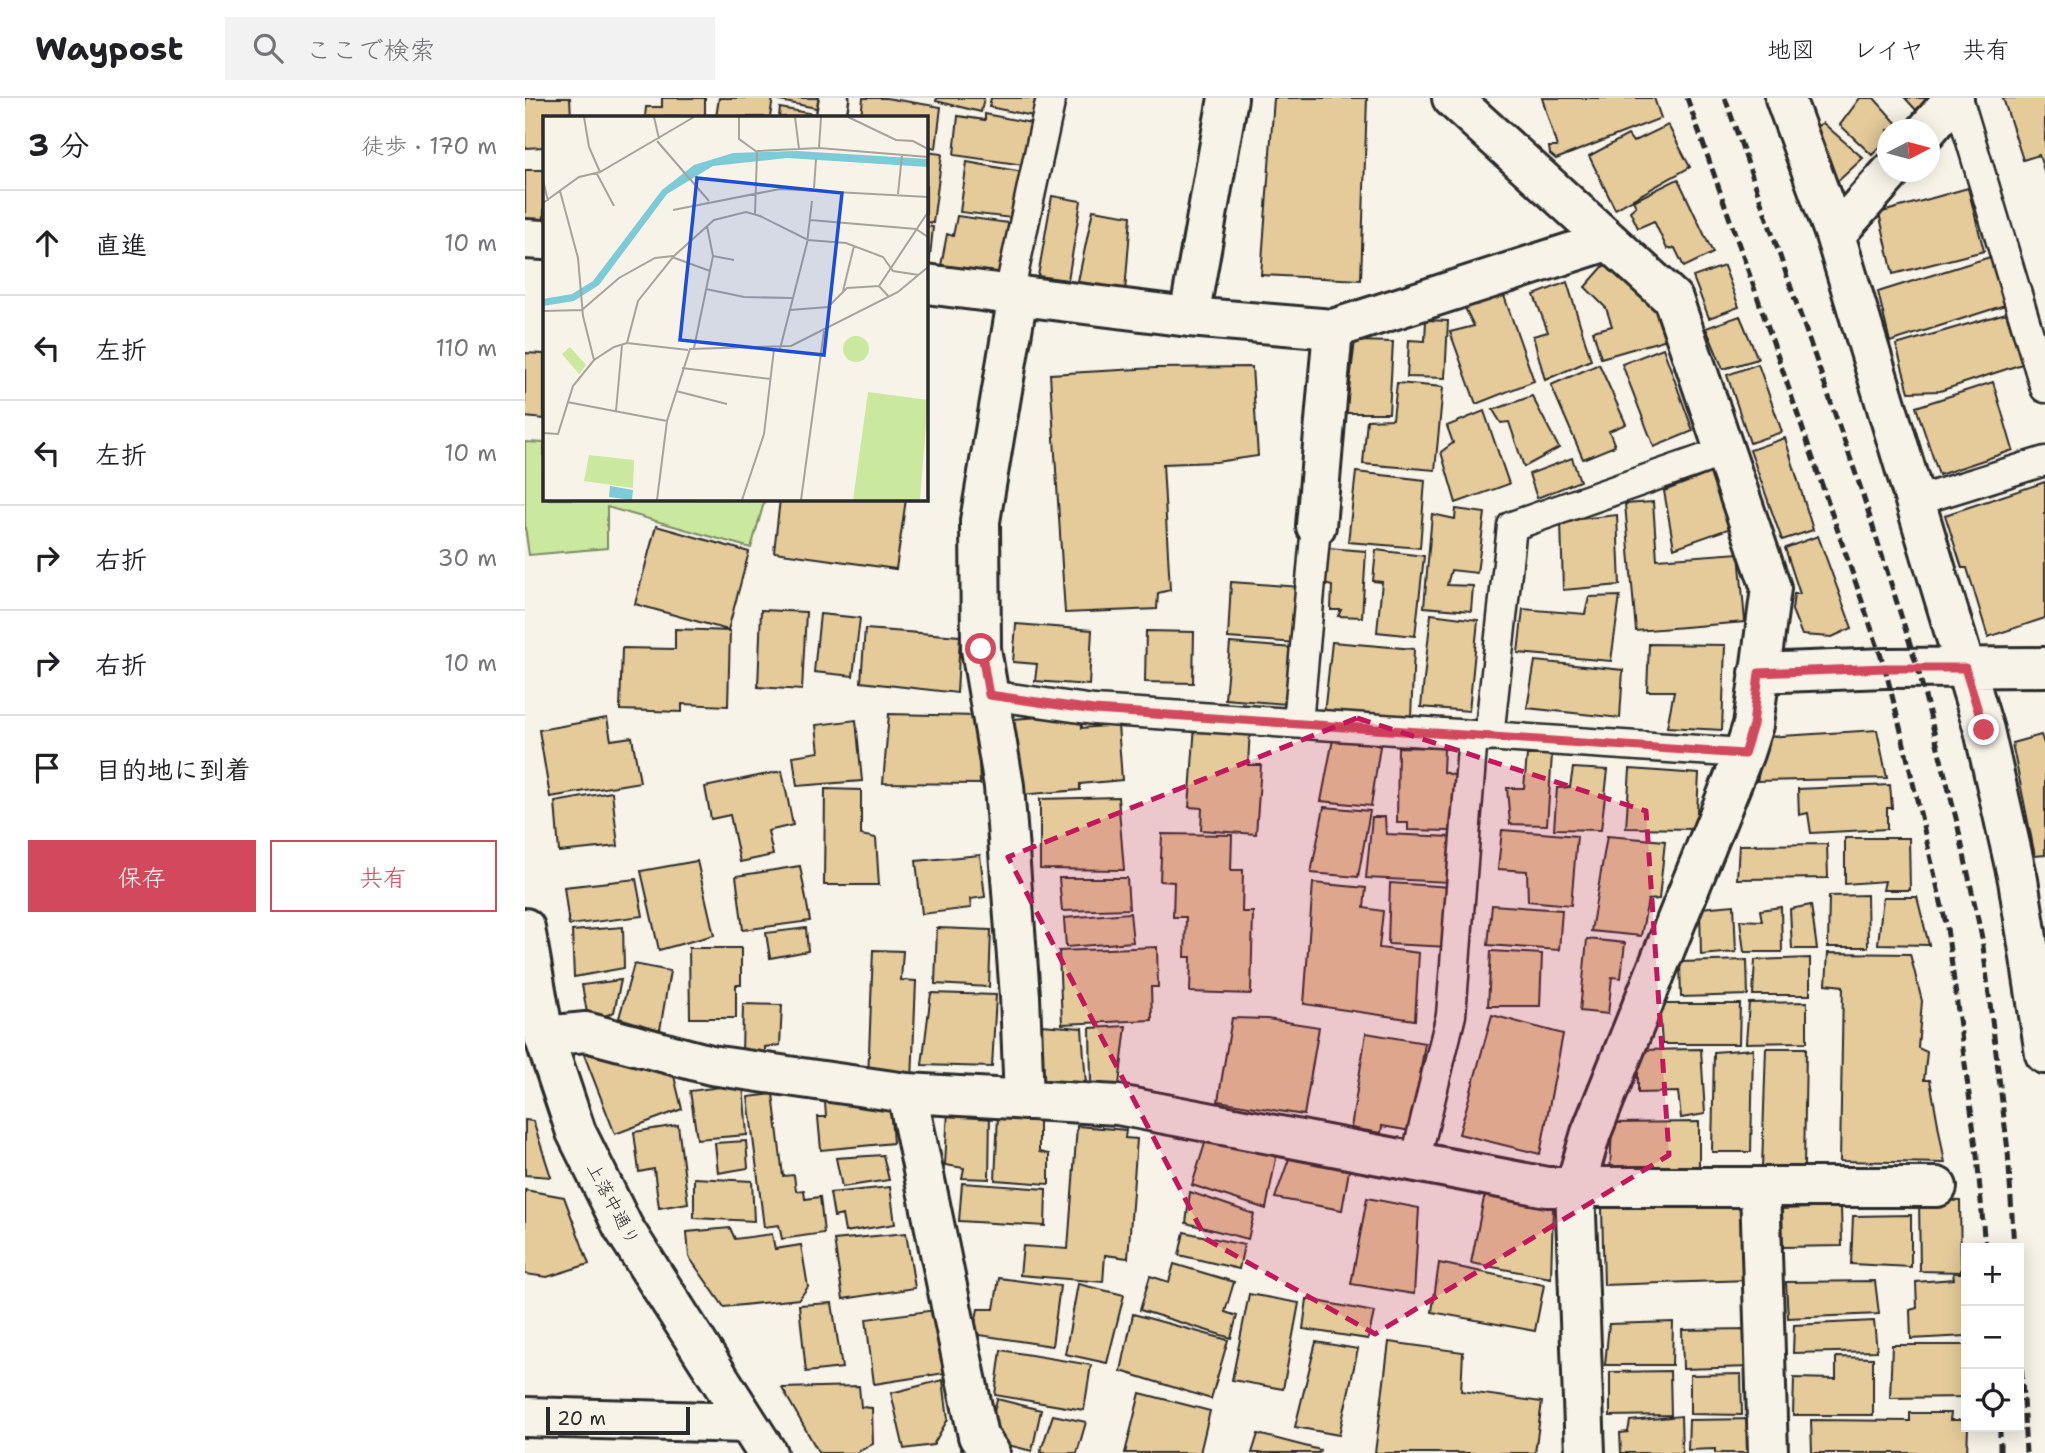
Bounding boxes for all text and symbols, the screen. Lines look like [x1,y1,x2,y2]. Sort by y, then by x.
search box [225,17,715,80]
text: Waypost [35,26,183,71]
icon: search [249,29,287,67]
text: ここで検索 [305,32,435,67]
text: 地図 [1767,34,1815,66]
text: レイヤ [1853,34,1924,66]
text: 共有 [1962,34,2010,66]
inset map [543,116,927,500]
north arrow [1877,119,1940,182]
text: 3 分 [28,125,89,166]
text: 徒歩 · 170 m [361,131,497,161]
icon: ahead [28,224,66,262]
text: 直進 [95,227,147,262]
text: 10 m [444,228,497,258]
icon: left [28,329,66,367]
text: 左折 [95,332,147,367]
text: 110 m [435,333,497,363]
icon: left [28,434,66,472]
text: 左折 [95,437,147,472]
text: 10 m [444,438,497,468]
icon: right [28,539,66,577]
text: 右折 [95,542,147,577]
text: 30 m [438,543,497,573]
route start [965,633,996,664]
icon: right [28,644,66,682]
text: 右折 [95,647,147,682]
text: 10 m [444,648,497,678]
route end [1968,714,1999,745]
icon: arrive [28,749,66,787]
text: 目的地に到着 [95,752,251,787]
button: 保存 [28,840,256,912]
button: 共有 [270,840,497,912]
street label: 上落中通り [581,1159,645,1249]
map controls [1961,1243,2024,1432]
button: + [1961,1243,2024,1306]
button: − [1961,1306,2024,1369]
button: locate [1961,1369,2024,1432]
scale bar [546,1404,689,1436]
text: 20 m [557,1406,606,1431]

